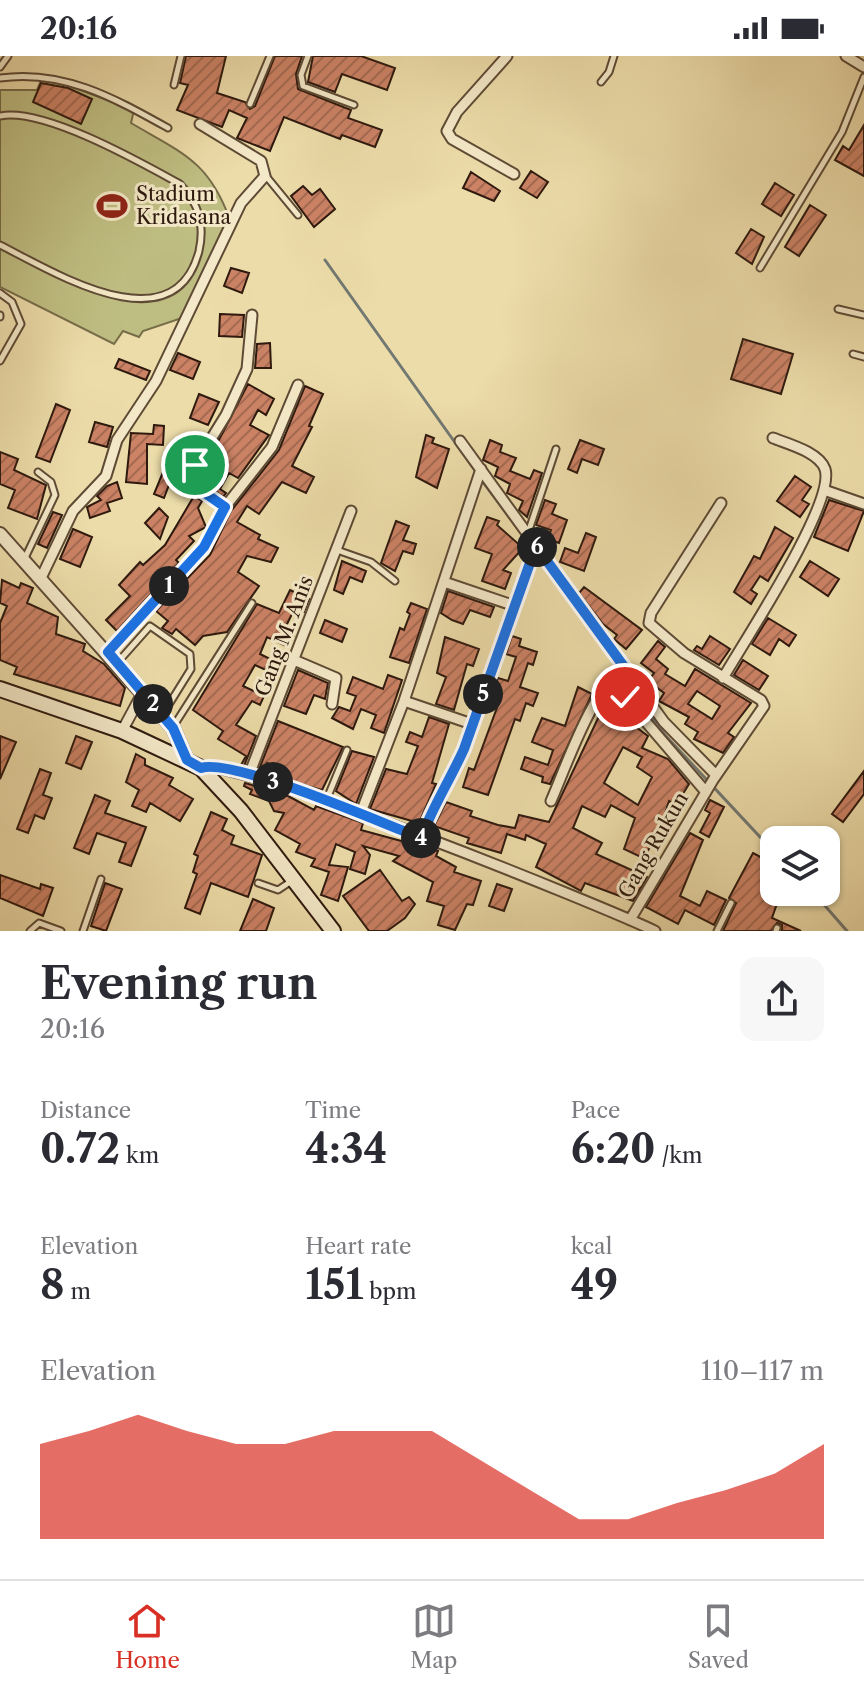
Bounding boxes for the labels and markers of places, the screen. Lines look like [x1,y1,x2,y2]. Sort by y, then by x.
place label: Stadium Kridasana [136,182,232,229]
sports icon: Stadium Kridasana [95,189,129,223]
pin [161,431,229,499]
pin: 6 [517,527,557,567]
pin: 1 [149,566,189,606]
pin [591,663,659,731]
pin: 5 [463,674,503,714]
pin: 2 [133,684,173,724]
pin: 3 [253,762,293,802]
pin: 4 [401,818,441,858]

